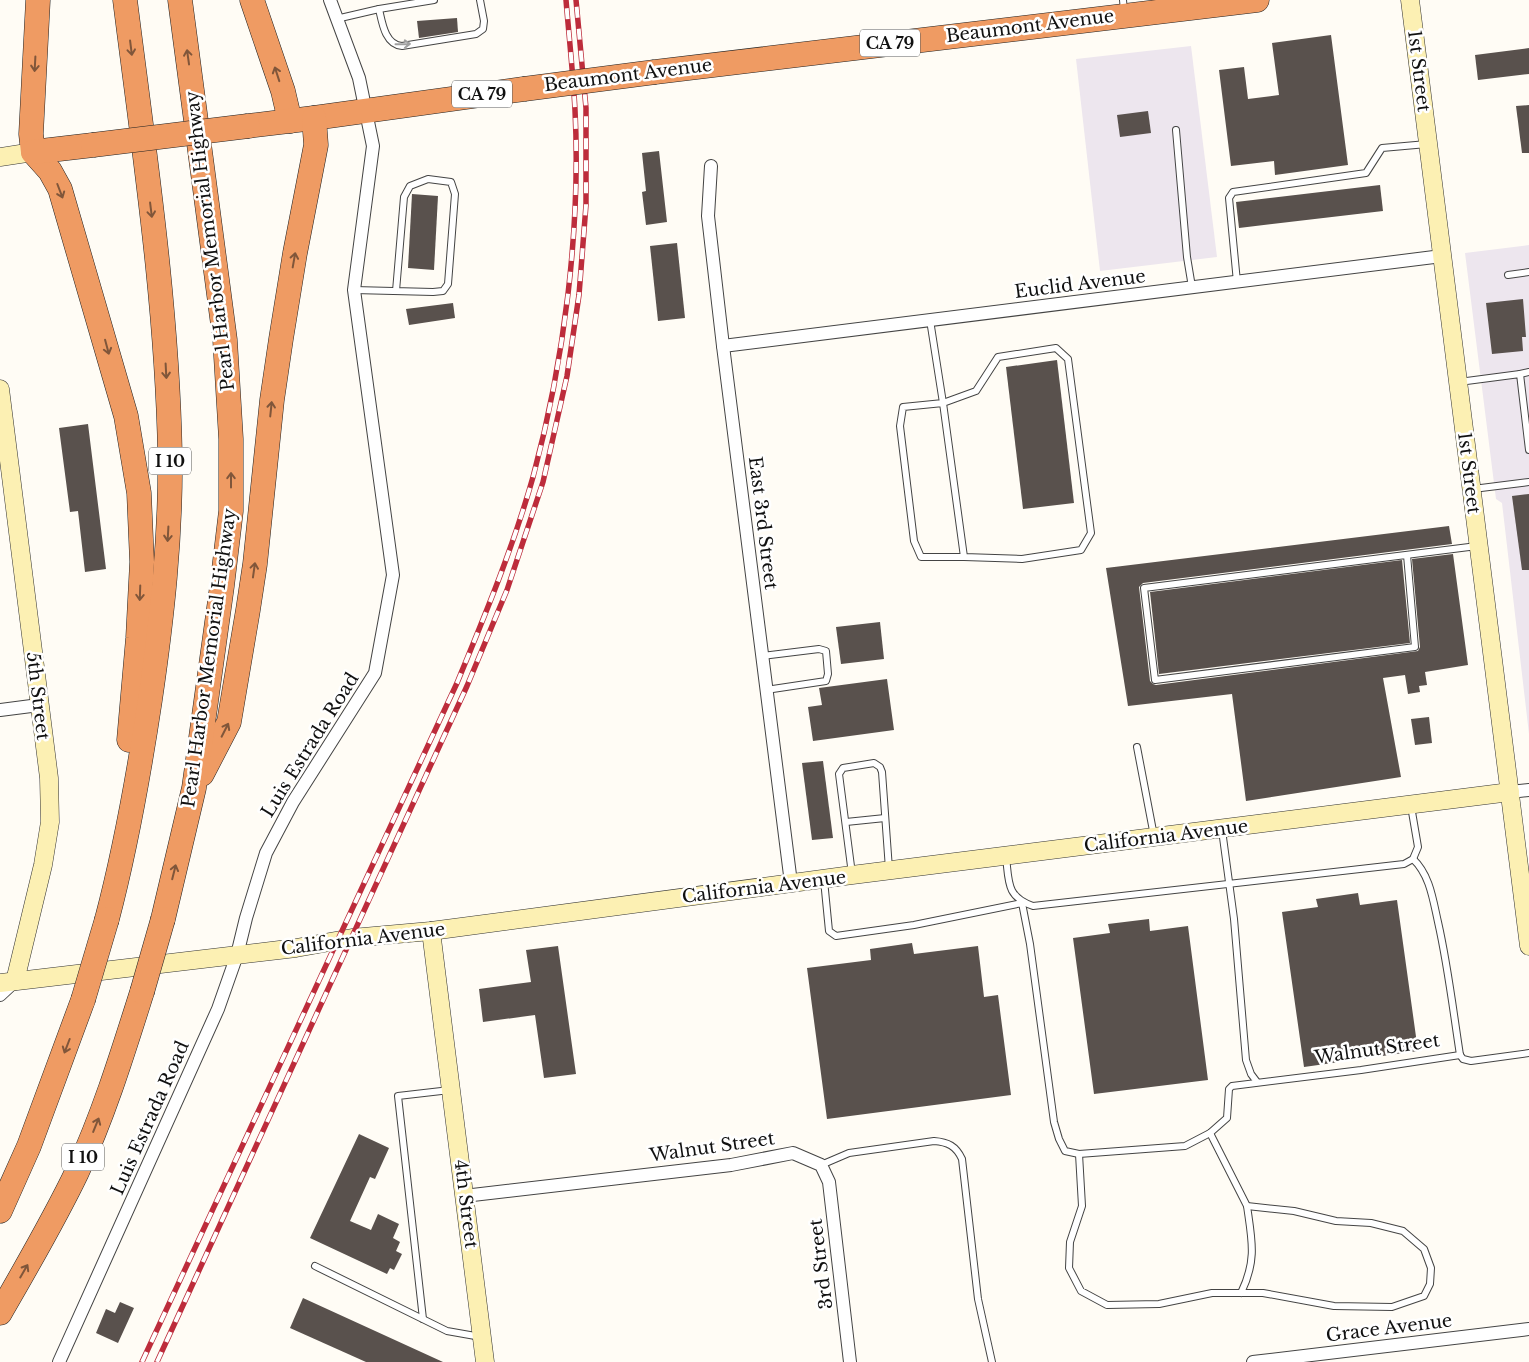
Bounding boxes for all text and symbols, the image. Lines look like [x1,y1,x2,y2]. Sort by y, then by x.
street label: Beaumont Avenue [945,5,1115,47]
road number: CA 79 [860,29,920,56]
street label: 1st Street [1403,29,1435,113]
one-way arrow [126,40,136,56]
one-way arrow [394,40,410,49]
one-way arrow [182,50,192,66]
street label: Beaumont Avenue [543,54,713,96]
one-way arrow [30,56,39,72]
one-way arrow [272,67,281,82]
road number: CA 79 [452,80,512,108]
street label: Pearl Harbor Memorial Highway [181,89,239,392]
one-way arrow [56,183,65,198]
one-way arrow [146,201,156,217]
one-way arrow [289,252,299,268]
street label: Euclid Avenue [1013,265,1147,303]
one-way arrow [103,338,112,354]
one-way arrow [161,363,170,379]
one-way arrow [266,401,276,417]
street label: 1st Street [1453,431,1485,515]
road number: I 10 [149,448,191,474]
street label: East 3rd Street [744,455,782,591]
one-way arrow [226,472,236,488]
street label: Pearl Harbor Memorial Highway [177,507,241,809]
one-way arrow [164,525,173,541]
one-way arrow [249,563,259,579]
one-way arrow [136,585,145,601]
street label: 5th Street [22,651,54,742]
street label: Luis Estrada Road [257,669,363,821]
one-way arrow [220,722,230,737]
street label: California Avenue [1083,815,1249,857]
one-way arrow [170,865,179,881]
street label: California Avenue [681,866,847,908]
street label: California Avenue [280,918,446,960]
street label: Walnut Street [1312,1029,1441,1069]
one-way arrow [62,1038,71,1053]
street label: Luis Estrada Road [106,1038,194,1198]
one-way arrow [91,1118,101,1133]
street label: Walnut Street [647,1127,776,1167]
road number: I 10 [62,1144,104,1170]
street label: 4th Street [450,1158,482,1250]
street label: 3rd Street [805,1217,837,1310]
one-way arrow [20,1264,30,1278]
street label: Grace Avenue [1325,1309,1453,1347]

